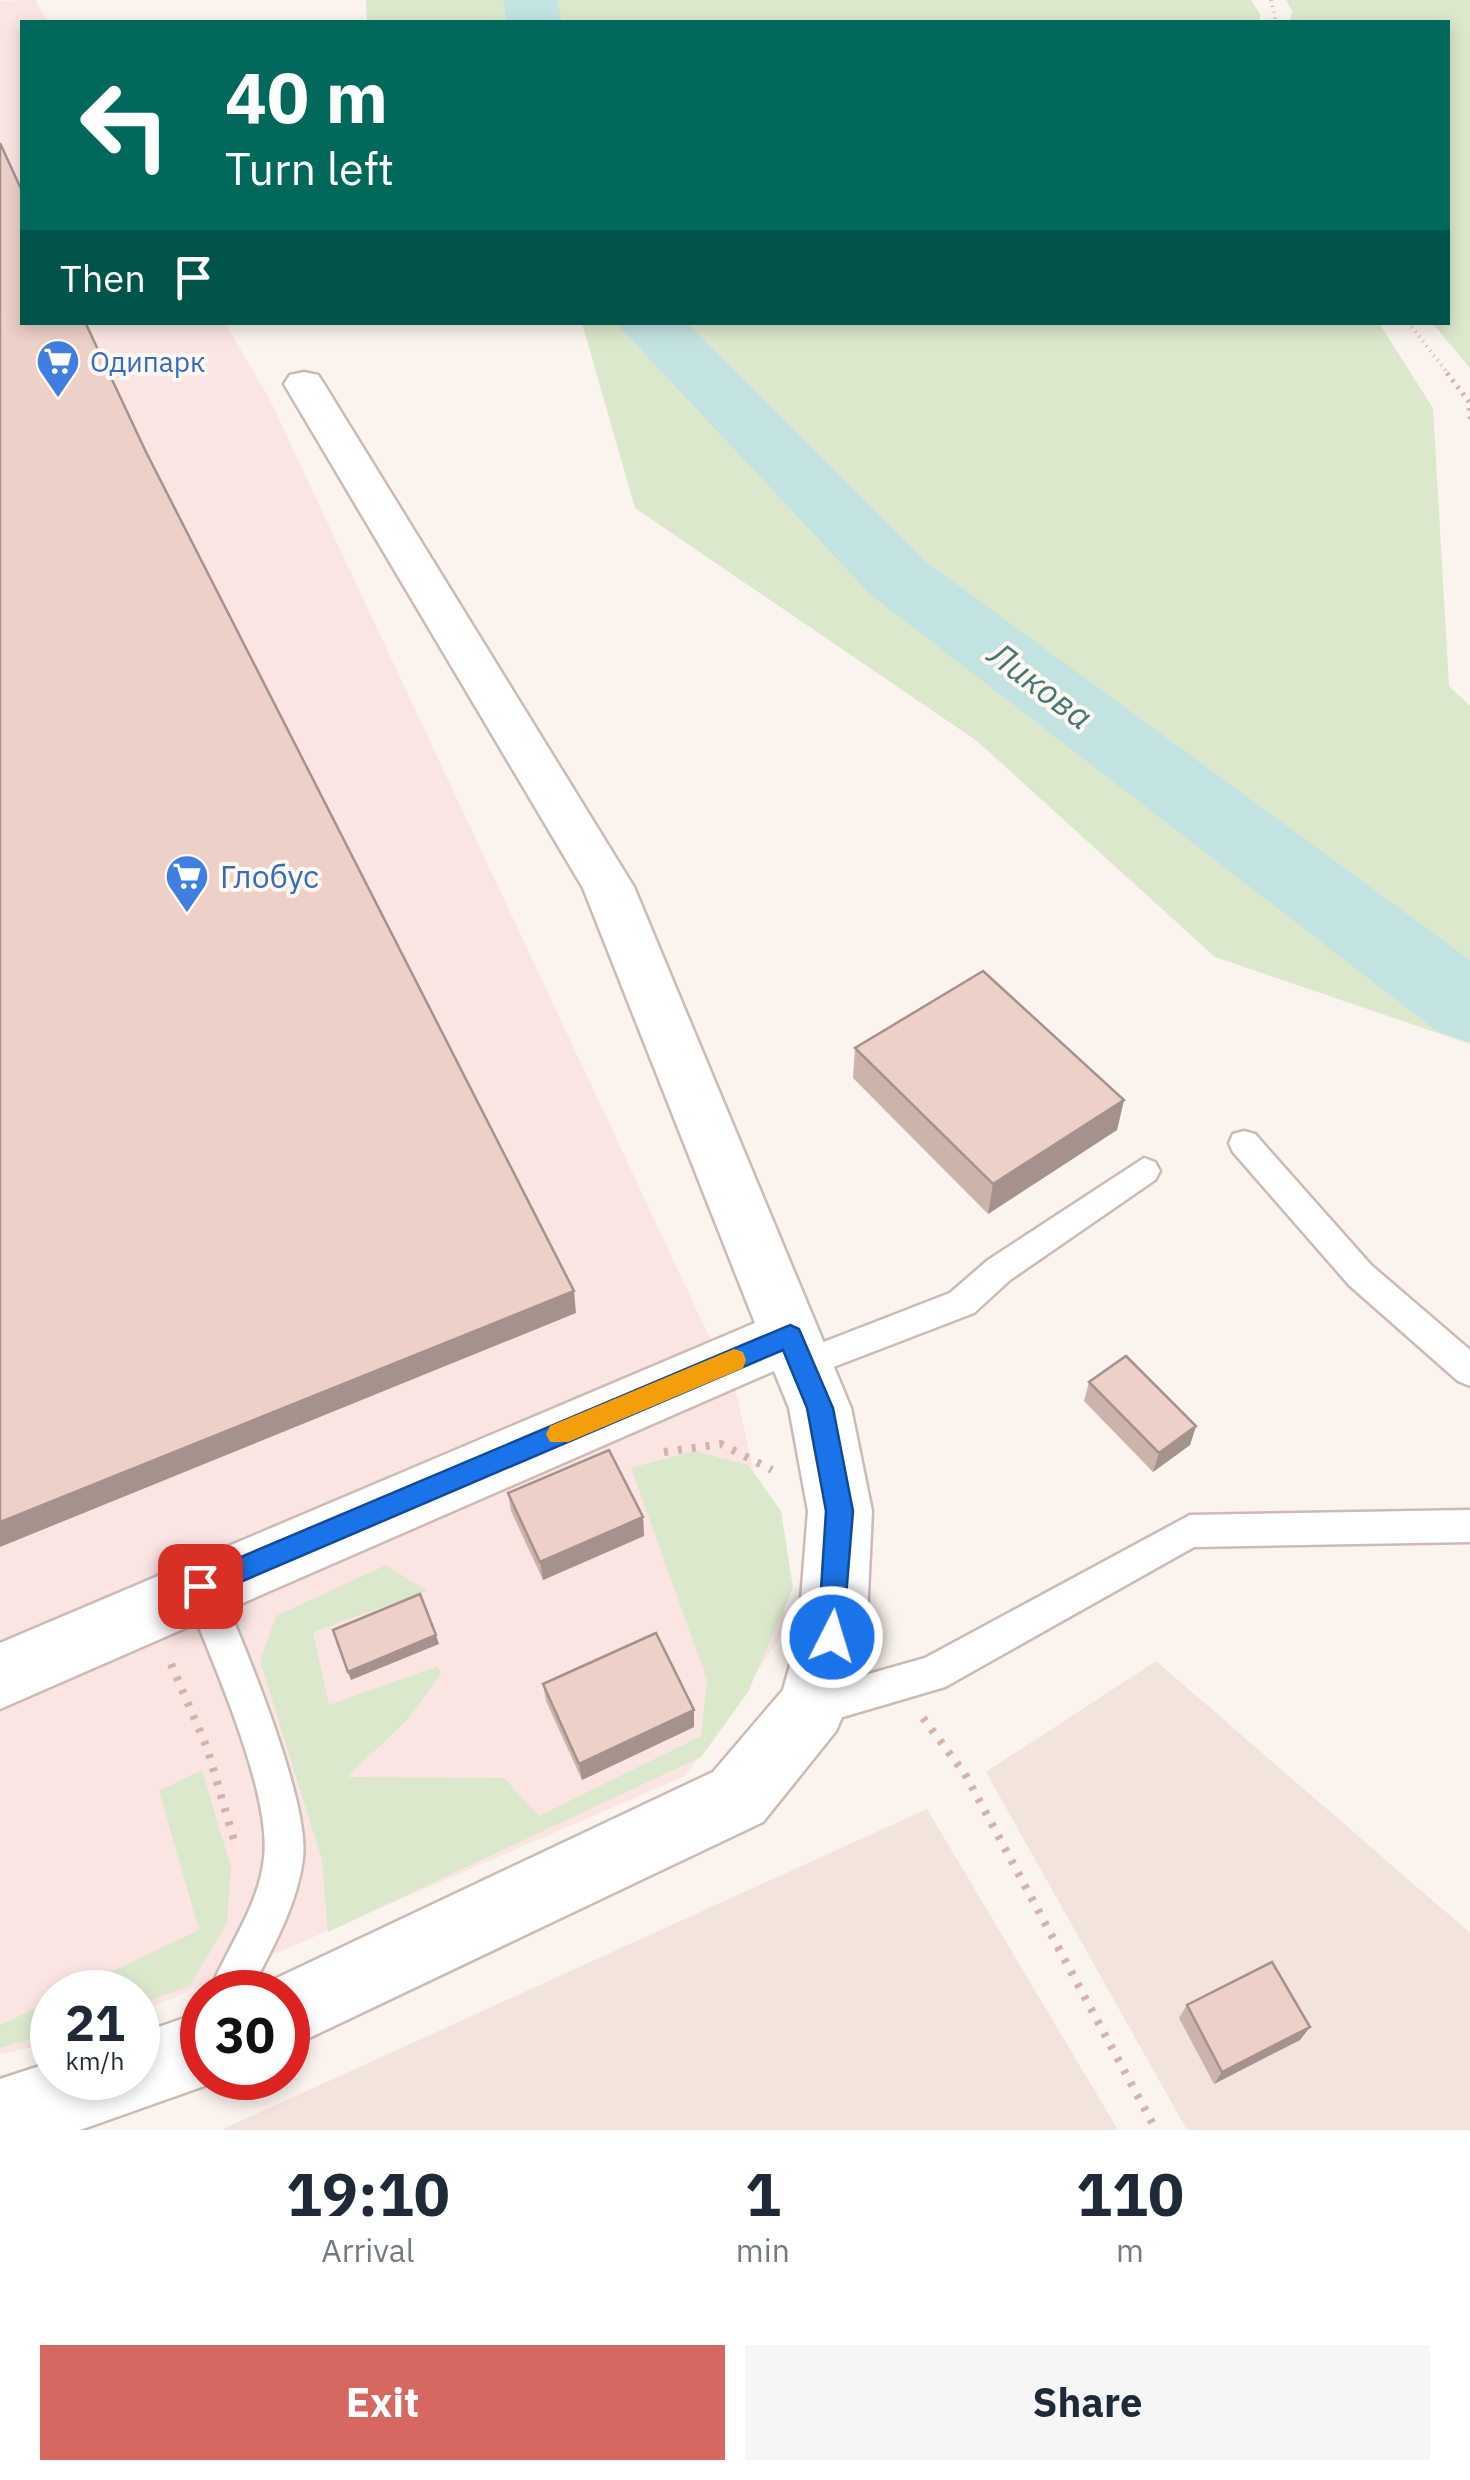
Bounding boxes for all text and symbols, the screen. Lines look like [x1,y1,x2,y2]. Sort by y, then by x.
text: 40 m [225,51,388,142]
icon: left [60,60,190,190]
text: Turn left [225,139,394,197]
icon: arrive [166,250,221,305]
text: Then [60,253,146,302]
supermarket icon: Одипарк [35,338,81,399]
place label: Одипарк [90,343,205,380]
water label: Ликова [978,630,1102,739]
supermarket icon: Глобус [164,853,210,914]
place label: Глобус [220,855,319,897]
pin [158,1544,243,1629]
icon: arrive [173,1559,228,1614]
position arrow [780,1585,884,1689]
speed limit sign: 30 [180,1970,310,2100]
text: 21 [65,1990,125,2055]
text: km/h [66,2044,124,2077]
text: 19:10 [286,2154,450,2233]
text: 1 [745,2154,781,2233]
text: 110 [1076,2154,1184,2233]
text: Arrival [321,2229,415,2271]
text: min [736,2229,790,2271]
text: m [1116,2229,1144,2271]
button: Exit [40,2345,725,2460]
button: Share [745,2345,1430,2460]

